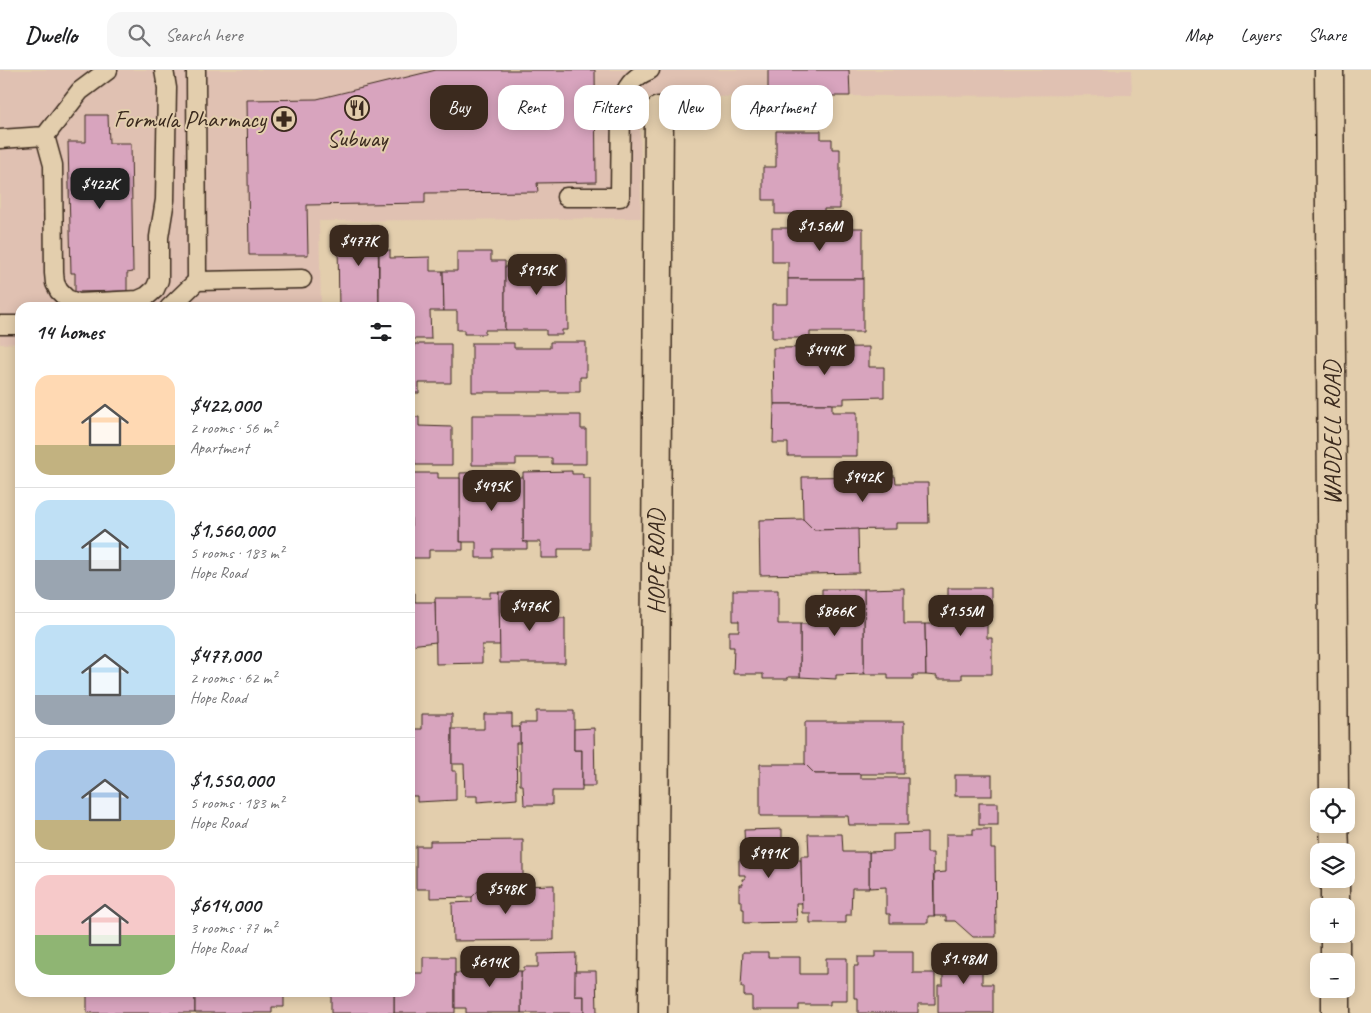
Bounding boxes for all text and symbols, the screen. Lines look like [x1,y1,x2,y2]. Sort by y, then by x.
search box [107,12,457,57]
text: Dwello [25,20,77,50]
icon: search [125,21,153,49]
text: Search here [165,23,243,47]
text: Map [1185,24,1213,46]
text: Layers [1241,24,1280,46]
text: Share [1308,24,1346,46]
chip: Buy [430,85,488,130]
chip: Rent [498,85,564,130]
chip: Filters [574,85,649,130]
chip: New [659,85,721,130]
chip: Apartment [731,85,833,130]
restaurant icon: Subway [344,95,370,121]
place label: Formula Pharmacy [114,104,268,134]
pharmacy icon: Formula Pharmacy [271,106,297,132]
place label: Subway [327,123,389,153]
pin: $422K [65,168,135,210]
text: $422K [82,174,118,194]
pin: $1.56M [779,210,861,252]
text: $1.56M [798,216,842,236]
pin: $477K [324,224,394,267]
text: $477K [341,231,377,251]
pin: $915K [502,254,572,296]
text: $915K [519,260,555,280]
icon: filters [367,318,395,346]
text: 14 homes [35,319,104,345]
pin: $444K [790,334,860,376]
text: $444K [807,340,843,360]
street label: WADDELL ROAD [1317,359,1347,505]
text: $422,000 [190,392,260,418]
icon: home [75,395,135,455]
text: 2 rooms · 56 m² [190,418,276,438]
text: Apartment [190,438,249,458]
pin: $942K [828,460,898,503]
text: $942K [845,467,881,487]
pin: $495K [457,470,527,512]
text: $495K [474,476,510,496]
street label: HOPE ROAD [641,507,671,614]
text: $1,560,000 [190,517,274,543]
icon: home [75,520,135,580]
text: 5 rooms · 183 m² [190,543,284,563]
text: Hope Road [190,563,247,583]
pin: $476K [495,590,565,632]
pin: $866K [800,594,870,637]
pin: $1.55M [920,594,1002,637]
text: $476K [511,596,549,616]
text: $866K [816,601,854,621]
text: $1.55M [939,601,983,621]
text: $477,000 [190,642,260,668]
icon: home [75,645,135,705]
text: 2 rooms · 62 m² [190,668,276,688]
text: Hope Road [190,688,247,708]
text: $1,550,000 [190,767,273,793]
icon: home [75,770,135,830]
map controls [1310,788,1355,998]
button: locate [1310,788,1355,833]
text: 5 rooms · 183 m² [190,793,284,813]
text: Hope Road [190,813,247,833]
pin: $991K [734,836,804,879]
text: $991K [751,843,787,863]
button: layers [1310,843,1355,888]
pin: $548K [471,872,541,915]
text: $548K [488,879,524,899]
text: $614,000 [190,892,261,918]
icon: home [75,895,135,955]
button: + [1310,898,1355,943]
text: 3 rooms · 77 m² [190,918,276,938]
text: Hope Road [190,938,247,958]
pin: $1.48M [923,942,1005,985]
pin: $614K [455,946,525,988]
text: $1.48M [942,949,986,969]
text: $614K [471,952,509,972]
button: − [1310,953,1355,998]

